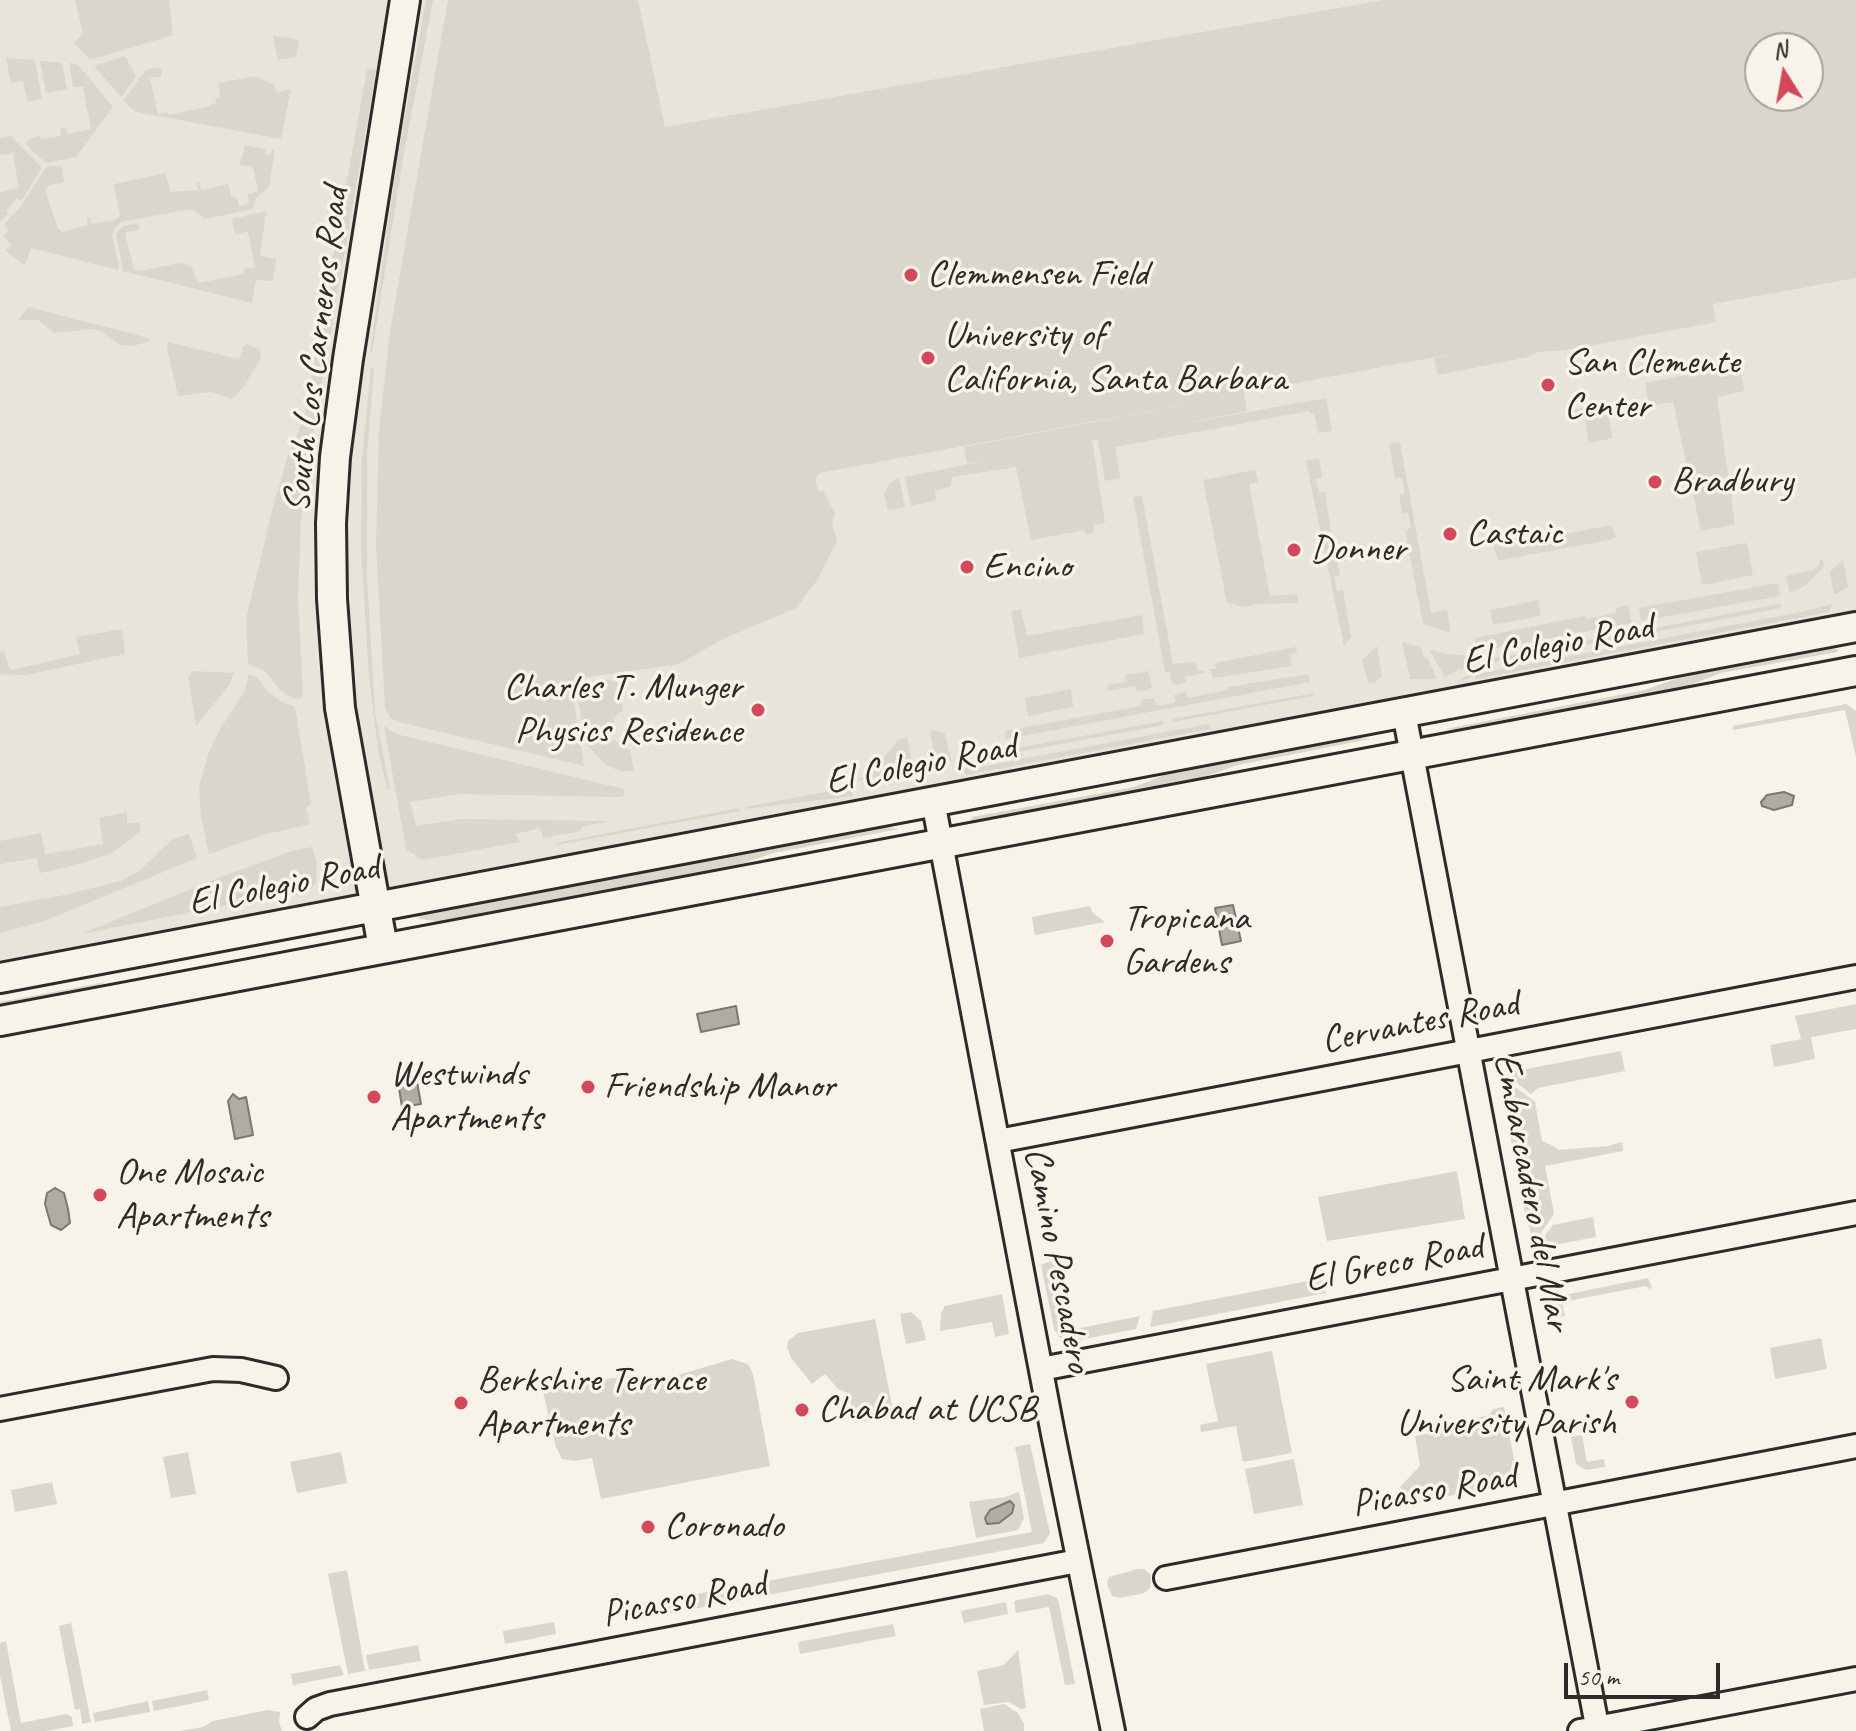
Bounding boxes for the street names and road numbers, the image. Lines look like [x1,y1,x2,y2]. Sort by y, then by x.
street label: South Los Carneros Road [274,185,360,515]
street label: El Colegio Road [1459,604,1657,686]
street label: El Colegio Road [822,724,1020,806]
street label: El Colegio Road [185,845,383,927]
street label: Cervantes Road [1318,982,1522,1064]
street label: Embarcadero del Mar [1482,1050,1580,1334]
street label: Camino Pescadero [1013,1144,1101,1376]
street label: El Greco Road [1301,1224,1487,1304]
street label: Picasso Road [1348,1454,1520,1528]
street label: Picasso Road [598,1562,770,1638]

